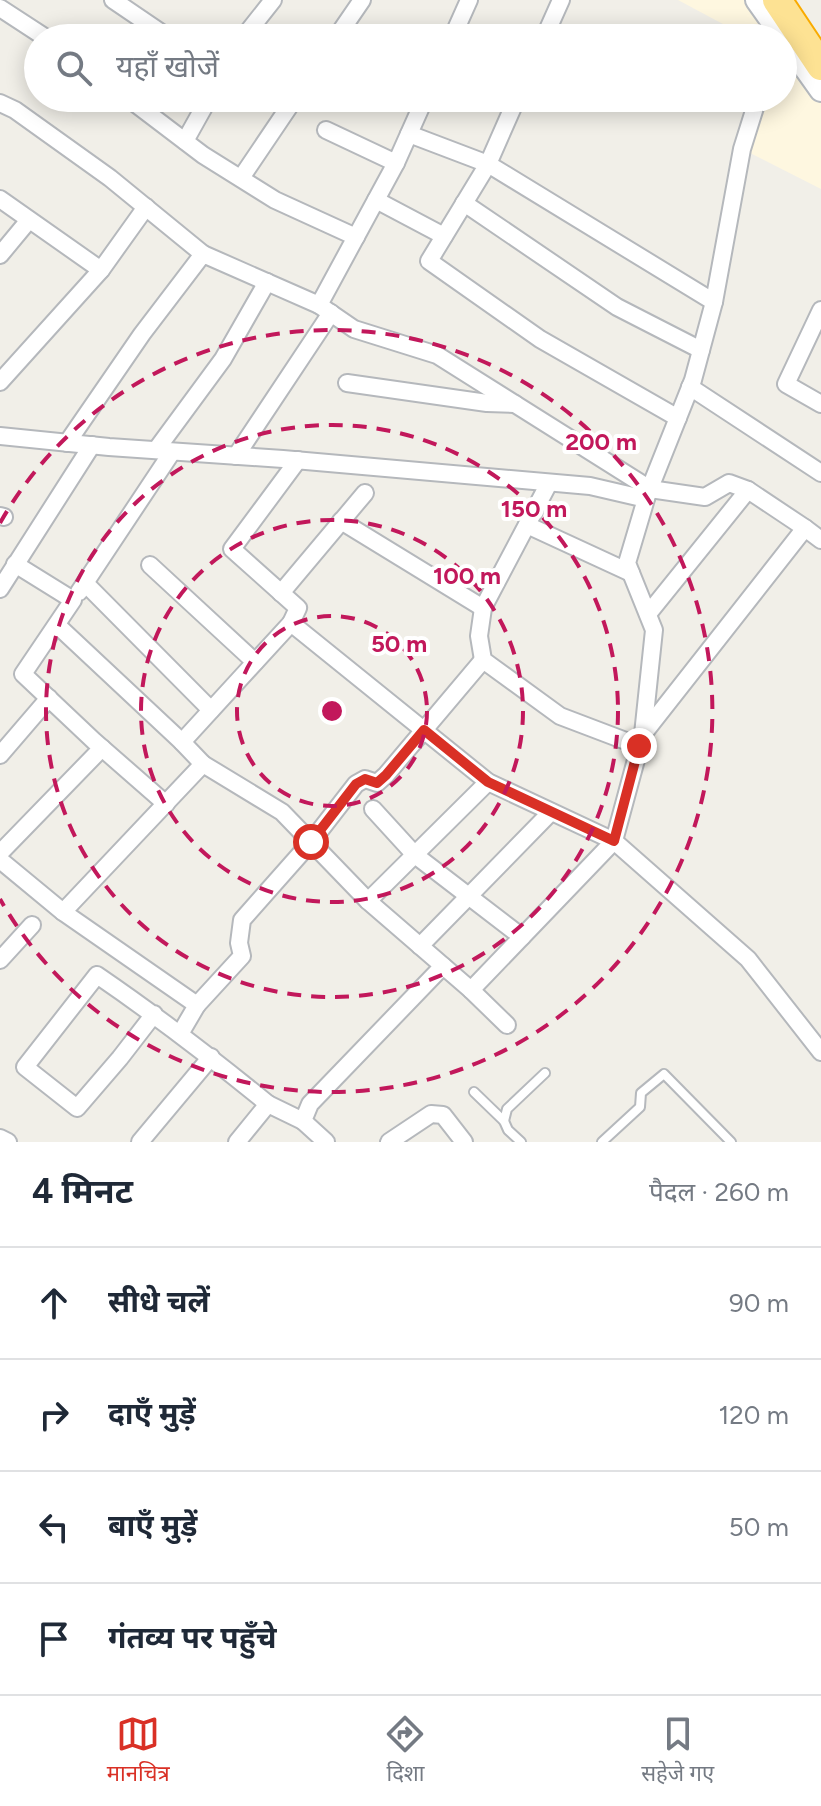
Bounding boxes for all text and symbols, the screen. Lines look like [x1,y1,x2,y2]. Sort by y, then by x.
search box [24,24,797,112]
icon: search [52,46,96,90]
text: यहाँ खोजें [116,48,219,85]
text: 200 m [565,427,637,456]
text: 150 m [501,494,567,523]
text: 100 m [433,561,501,590]
text: 50 m [371,629,427,658]
centre of rings [318,697,346,725]
route end [621,728,657,764]
route start [293,824,329,860]
text: 4 मिनट [32,1171,133,1212]
text: पैदल · 260 m [649,1176,789,1208]
icon: ahead [32,1281,76,1325]
text: सीधे चलें [108,1283,210,1320]
text: 90 m [729,1287,789,1319]
icon: right [32,1393,76,1437]
text: दाएँ मुड़ें [108,1395,196,1432]
text: 120 m [719,1399,789,1431]
icon: left [32,1505,76,1549]
text: बाएँ मुड़ें [108,1507,197,1544]
text: 50 m [729,1511,789,1543]
icon: arrive [32,1617,76,1661]
text: गंतव्य पर पहुँचे [108,1619,277,1656]
tab: मानचित्र [107,1712,170,1790]
tab: दिशा [383,1712,427,1790]
tab: सहेजे गए [641,1712,714,1790]

